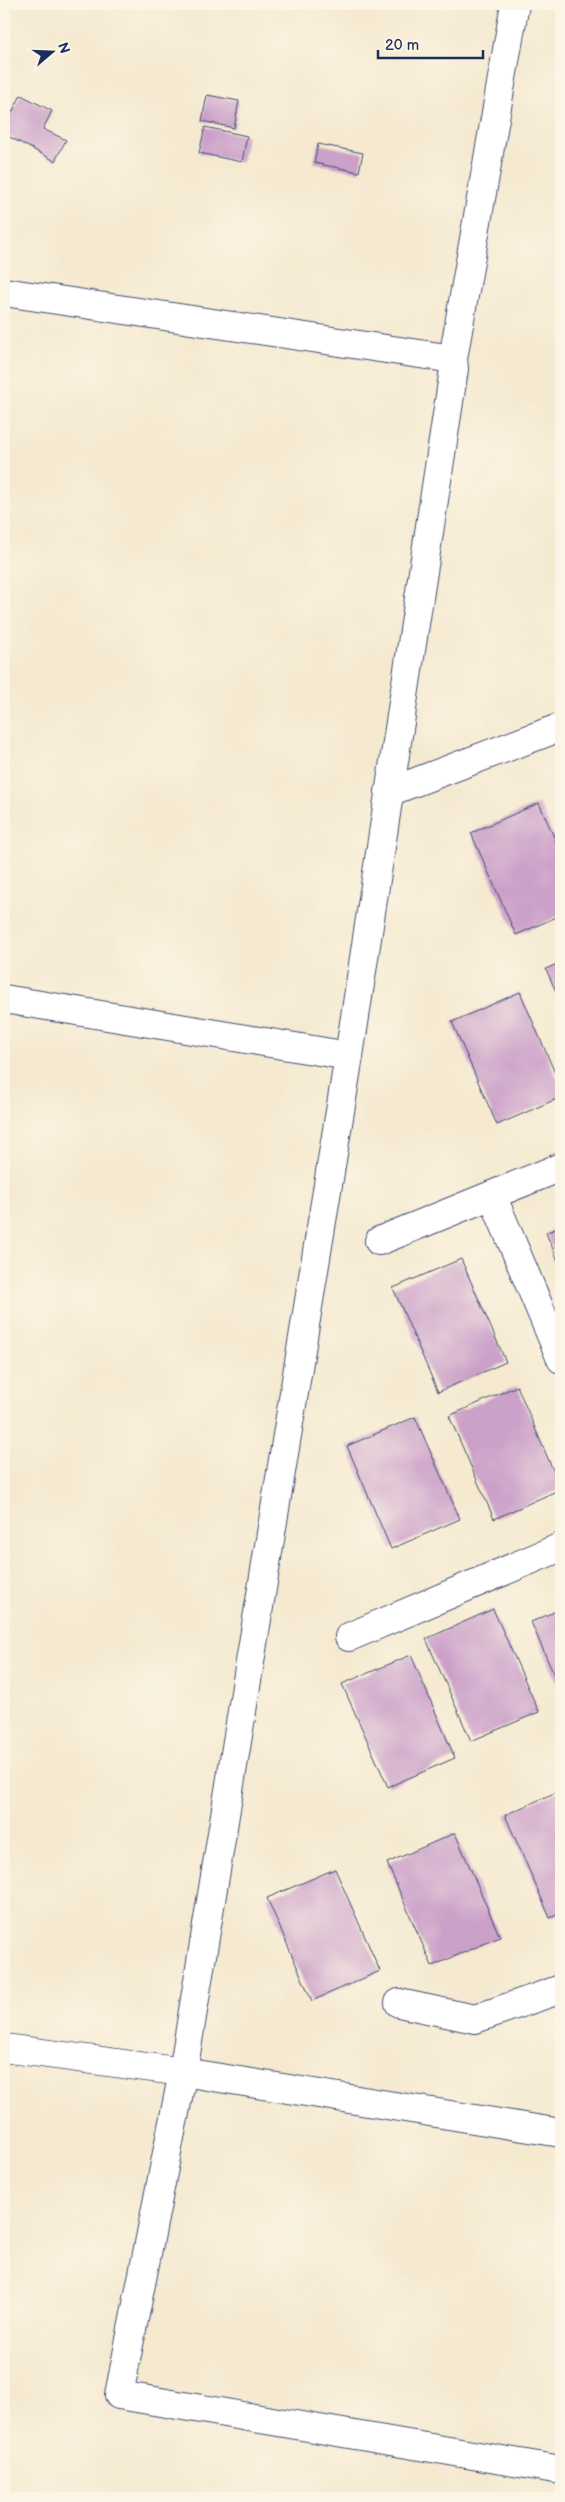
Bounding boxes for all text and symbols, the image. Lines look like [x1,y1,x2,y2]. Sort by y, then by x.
north arrow [28,28,78,78]
scale bar [378,28,482,60]
text: 20 m [385,36,419,55]
text: N [54,40,74,56]

